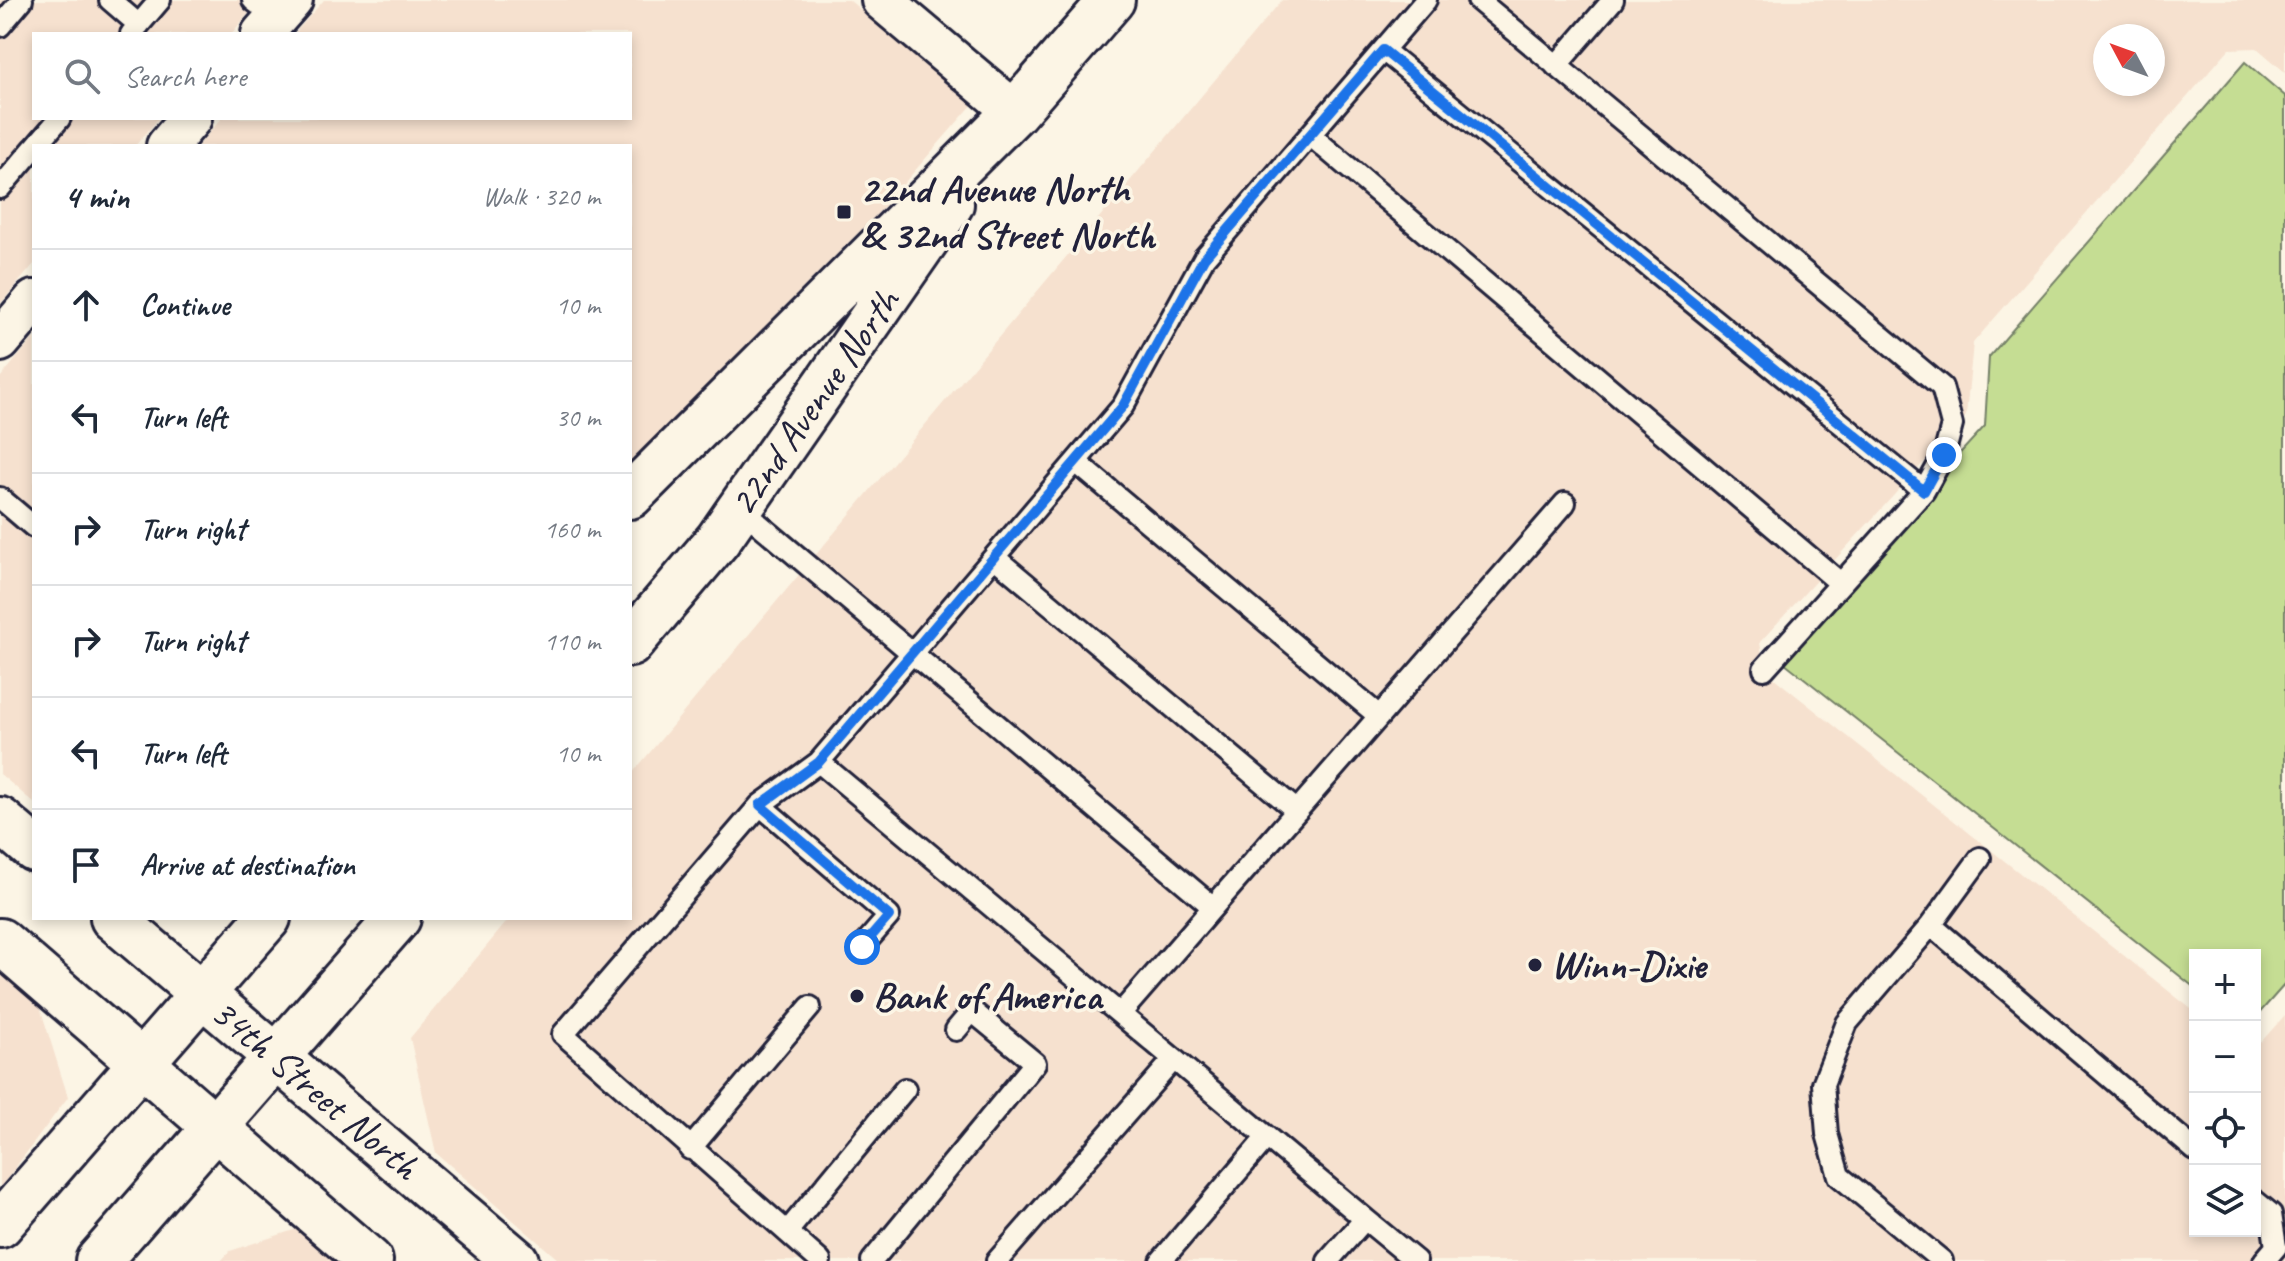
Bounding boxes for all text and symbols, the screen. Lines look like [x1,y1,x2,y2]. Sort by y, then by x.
north arrow [2093,24,2165,96]
search box [32,32,632,120]
icon: search [60,54,104,98]
text: Search here [124,57,246,95]
place label: 22nd Avenue North & 32nd Street North [860,164,1156,260]
text: 4 min [64,175,129,218]
text: Walk · 320 m [483,180,600,213]
marker: 22nd Avenue North & 32nd Street North [835,203,853,221]
street label: 22nd Avenue North [717,277,912,525]
icon: ahead [64,283,108,327]
text: Continue [140,286,230,324]
text: 10 m [556,289,600,322]
icon: left [64,395,108,439]
text: Turn left [140,398,227,436]
text: 30 m [556,401,600,434]
route end [1926,437,1962,473]
icon: right [64,507,108,551]
text: Turn right [140,510,245,548]
text: 160 m [544,513,600,546]
icon: right [64,619,108,663]
text: Turn right [140,622,245,660]
text: 110 m [544,625,600,658]
icon: left [64,731,108,775]
text: Turn left [140,734,227,772]
text: 10 m [556,737,600,770]
icon: arrive [64,843,108,887]
text: Arrive at destination [140,846,355,884]
route start [844,929,880,965]
place label: Winn-Dixie [1551,940,1708,990]
map controls [2189,949,2261,1237]
button: + [2189,949,2261,1021]
marker: Winn-Dixie [1526,956,1544,974]
place label: Bank of America [873,971,1104,1021]
street label: 34th Street North [201,987,431,1192]
marker: Bank of America [848,987,866,1005]
button: − [2189,1021,2261,1093]
button: locate [2189,1093,2261,1165]
button: layers [2189,1165,2261,1237]

